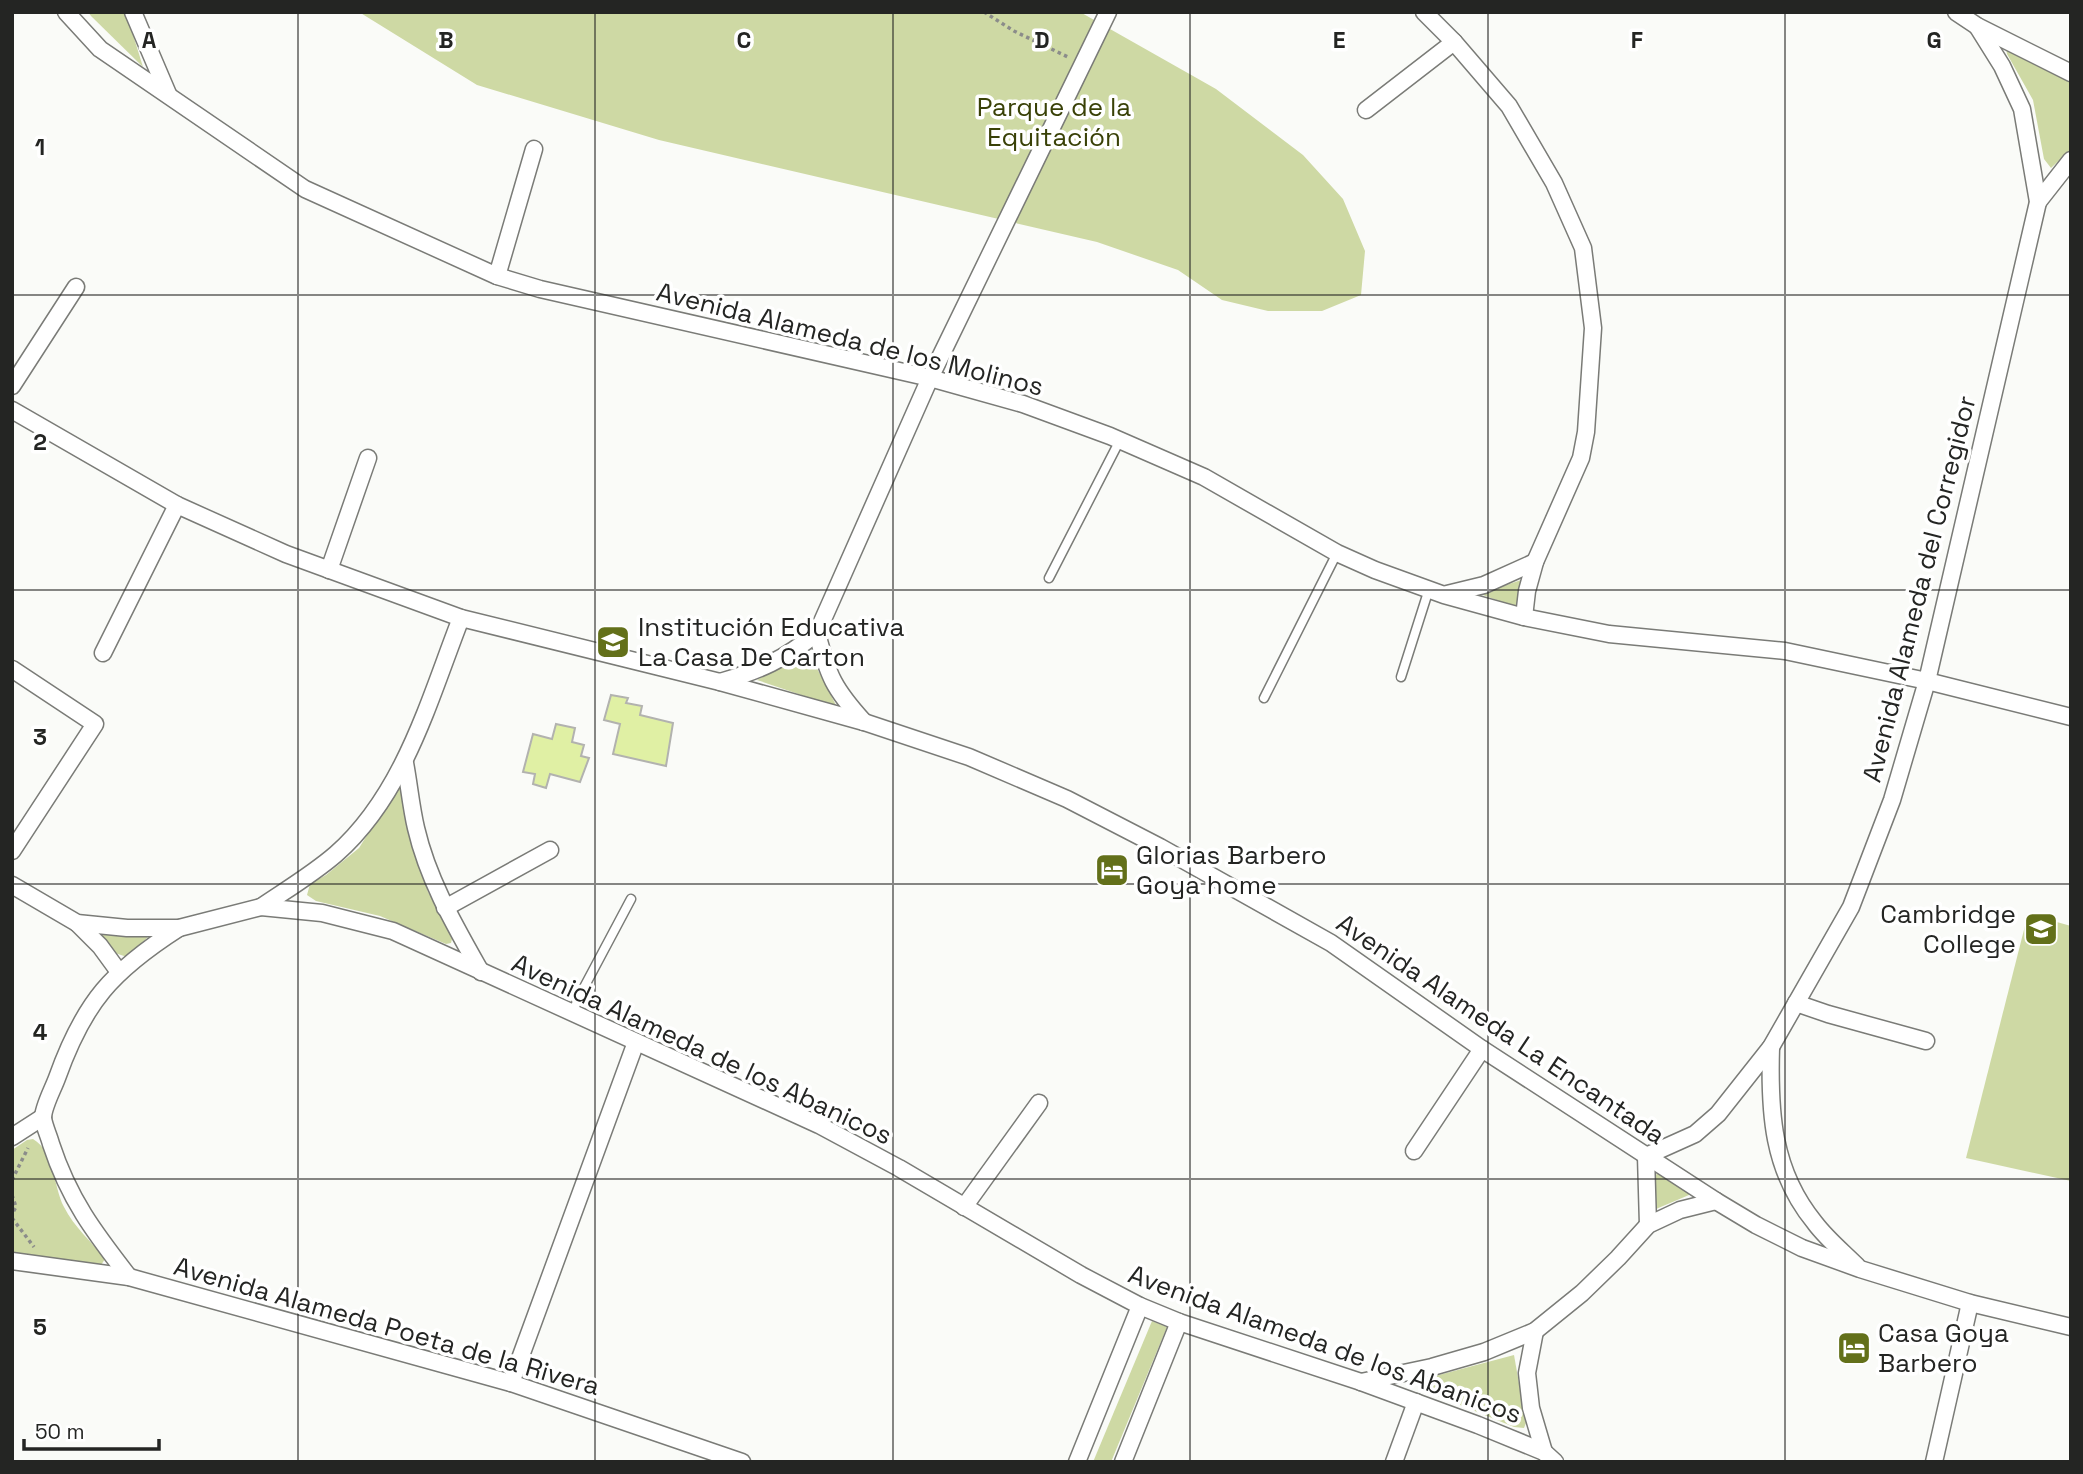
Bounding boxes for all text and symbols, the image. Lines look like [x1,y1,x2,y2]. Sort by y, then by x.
text: A [142,25,157,55]
text: B [438,25,454,55]
text: C [737,25,751,55]
text: D [1034,25,1050,55]
text: E [1333,25,1345,55]
text: F [1631,25,1643,55]
text: G [1926,25,1942,55]
park label: Parque de la Equitación [977,90,1131,154]
text: 1 [35,132,45,162]
street label: Avenida Alameda de los Molinos [653,274,1047,404]
street label: Avenida Alameda del Corregidor [1854,392,1984,786]
text: 2 [33,427,47,457]
place label: Institución Educativa La Casa De Carton [638,610,904,674]
school or university icon: Institución Educativa La Casa De Carton [594,623,632,661]
text: 3 [33,722,47,752]
place label: Glorias Barbero Goya home [1136,838,1326,902]
hotel icon: Glorias Barbero Goya home [1093,851,1131,889]
place label: Cambridge College [1880,897,2016,961]
street label: Avenida Alameda La Encantada [1330,906,1672,1152]
school or university icon: Cambridge College [2022,910,2060,948]
street label: Avenida Alameda de los Abanicos [506,946,898,1152]
text: 4 [33,1017,48,1047]
street label: Avenida Alameda Poeta de la Rivera [170,1249,604,1403]
street label: Avenida Alameda de los Abanicos [1124,1257,1526,1431]
text: 5 [33,1312,47,1342]
place label: Casa Goya Barbero [1878,1316,2009,1380]
hotel icon: Casa Goya Barbero [1835,1329,1873,1367]
scale bar [24,1408,159,1452]
text: 50 m [35,1418,85,1445]

